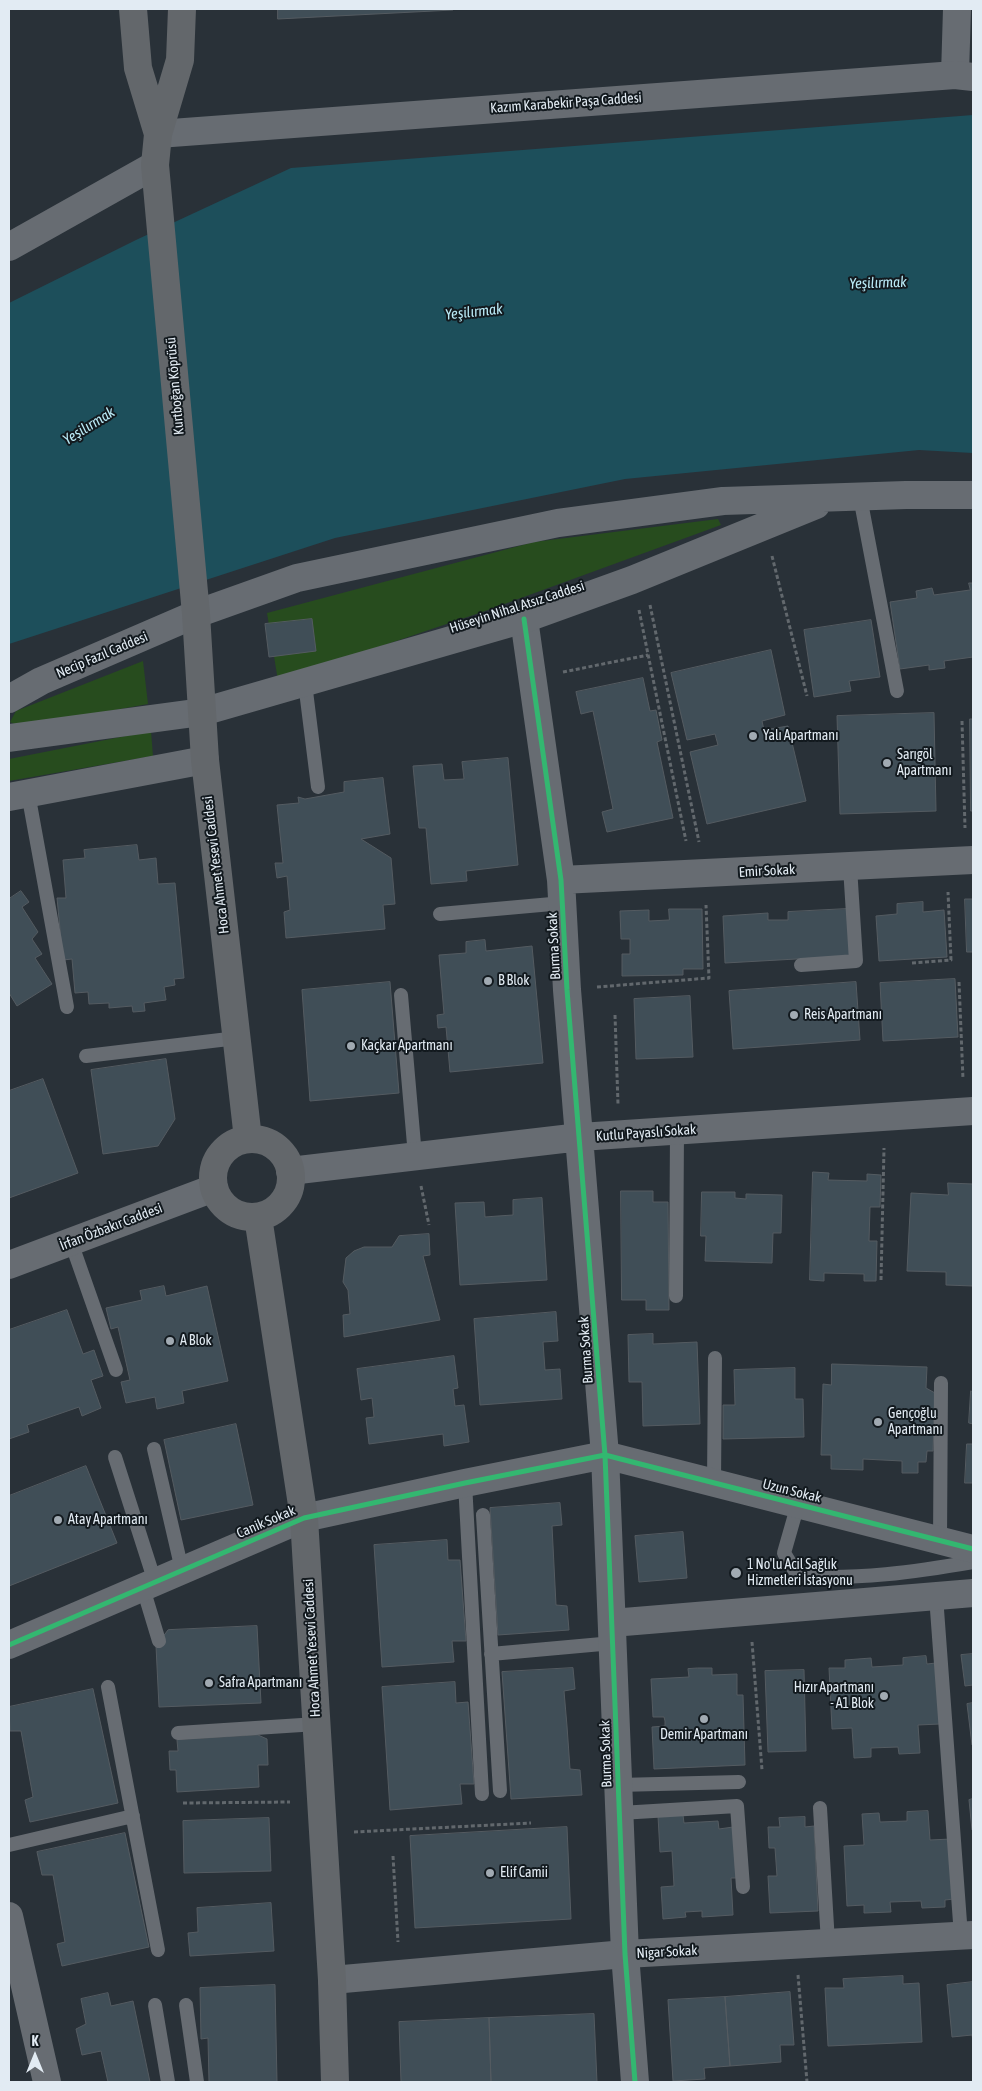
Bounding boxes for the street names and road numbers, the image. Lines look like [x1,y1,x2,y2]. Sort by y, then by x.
street label: Kazım Karabekir Paşa Caddesi [490,89,642,117]
street label: Kurtboğan Köprüsü [162,336,188,436]
street label: Hüseyin Nihal Atsız Caddesi [447,577,587,637]
street label: Necip Fazıl Caddesi [54,628,150,682]
street label: Hoca Ahmet Yesevi Caddesi [199,795,233,935]
street label: Emir Sokak [738,861,796,881]
street label: Burma Sokak [544,912,564,980]
street label: Kutlu Payaslı Sokak [595,1121,697,1145]
street label: İrfan Özbakır Caddesi [57,1200,165,1254]
street label: Burma Sokak [575,1316,597,1384]
street label: Uzun Sokak [761,1476,823,1506]
street label: Canik Sokak [234,1502,298,1542]
street label: Hoca Ahmet Yesevi Caddesi [300,1578,324,1718]
street label: Burma Sokak [596,1720,616,1788]
street label: Nigar Sokak [636,1942,698,1962]

